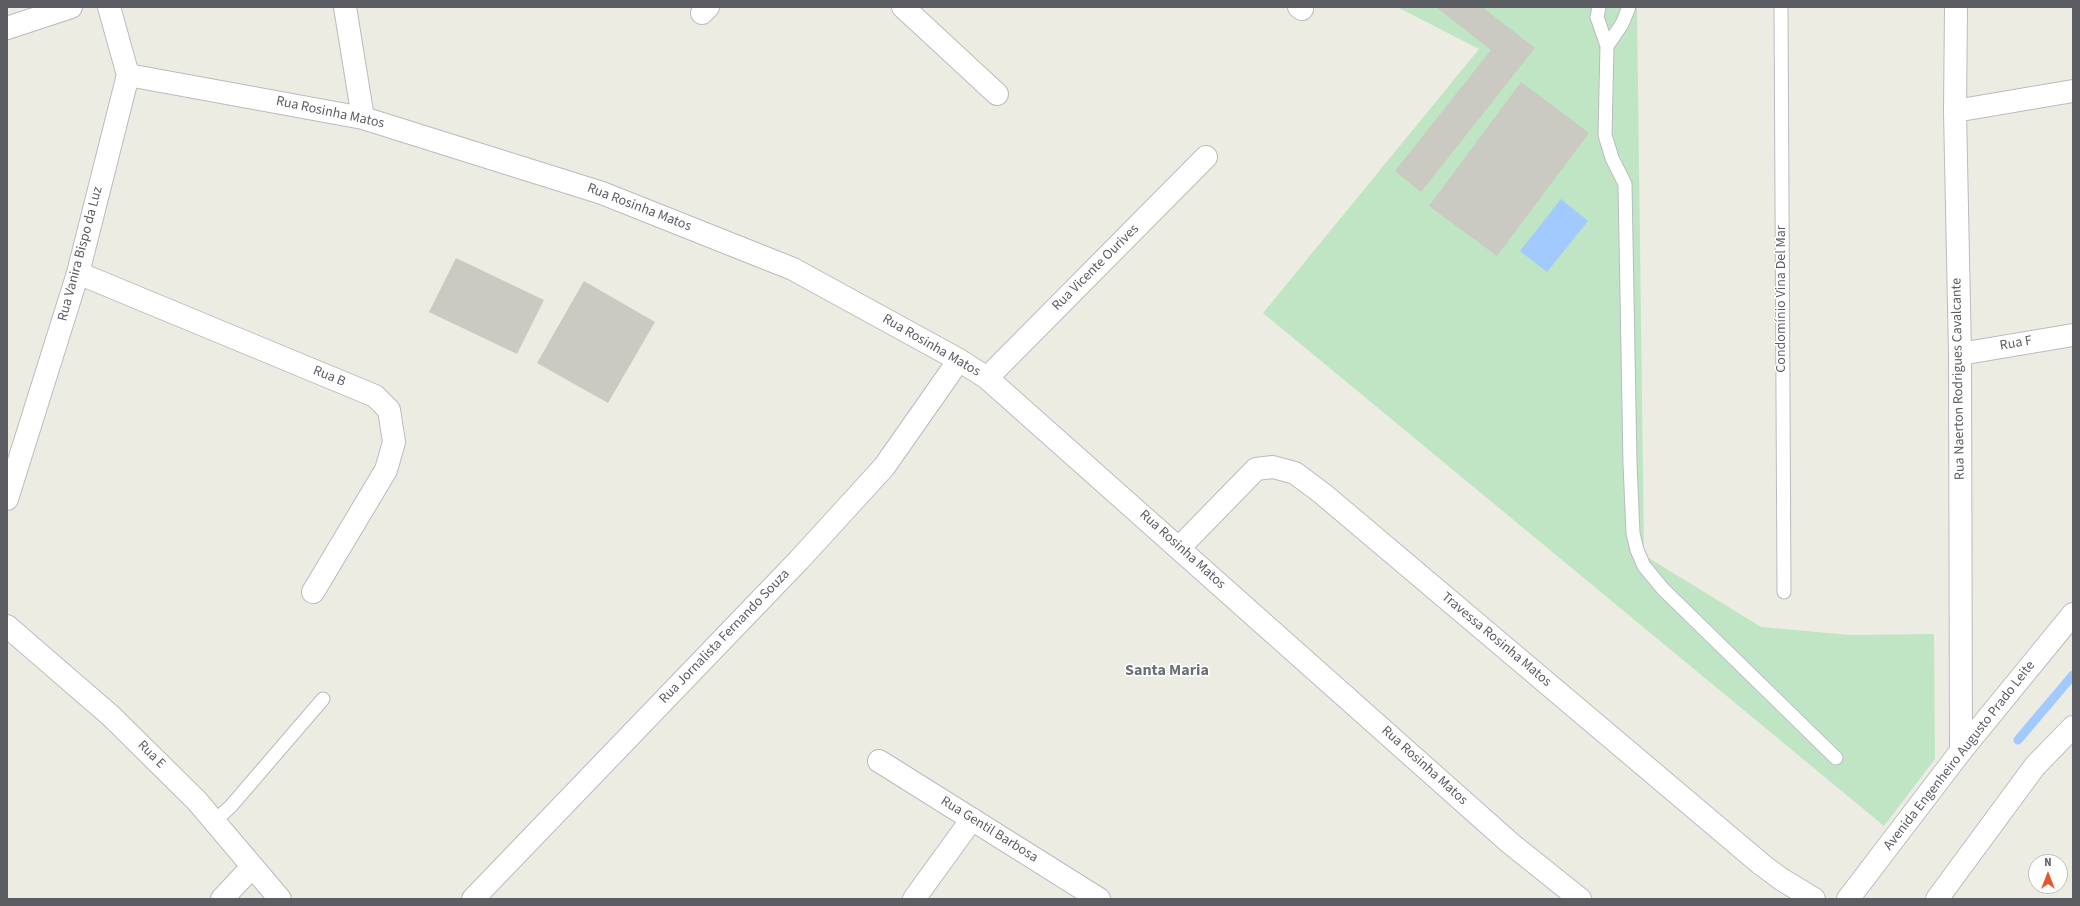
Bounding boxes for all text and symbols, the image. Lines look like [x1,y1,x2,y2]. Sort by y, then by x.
street label: Rua Rosinha Matos [274,93,386,133]
street label: Rua Rosinha Matos [585,180,693,236]
street label: Rua Vanira Bispo da Luz [55,185,107,323]
street label: Rua Vicente Ourives [1049,221,1143,315]
street label: Condomínio Vina Del Mar [1774,225,1790,373]
street label: Rua Naerton Rodrigues Cavalcante [1949,278,1969,480]
street label: Rua Rosinha Matos [879,311,983,381]
street label: Rua F [1999,333,2033,355]
street label: Rua B [310,363,348,391]
street label: Rua Rosinha Matos [1135,507,1229,593]
street label: Rua Jornalista Fernando Souza [656,566,794,708]
street label: Travessa Rosinha Matos [1438,589,1554,691]
street label: Avenida Engenheiro Augusto Prado Leite [1881,658,2039,854]
district label: Santa Maria [1125,661,1209,681]
street label: Rua Rosinha Matos [1377,723,1471,809]
street label: Rua E [133,737,169,773]
street label: Rua Gentil Barbosa [937,793,1041,867]
north arrow [2028,854,2068,894]
text: N [2044,855,2052,870]

